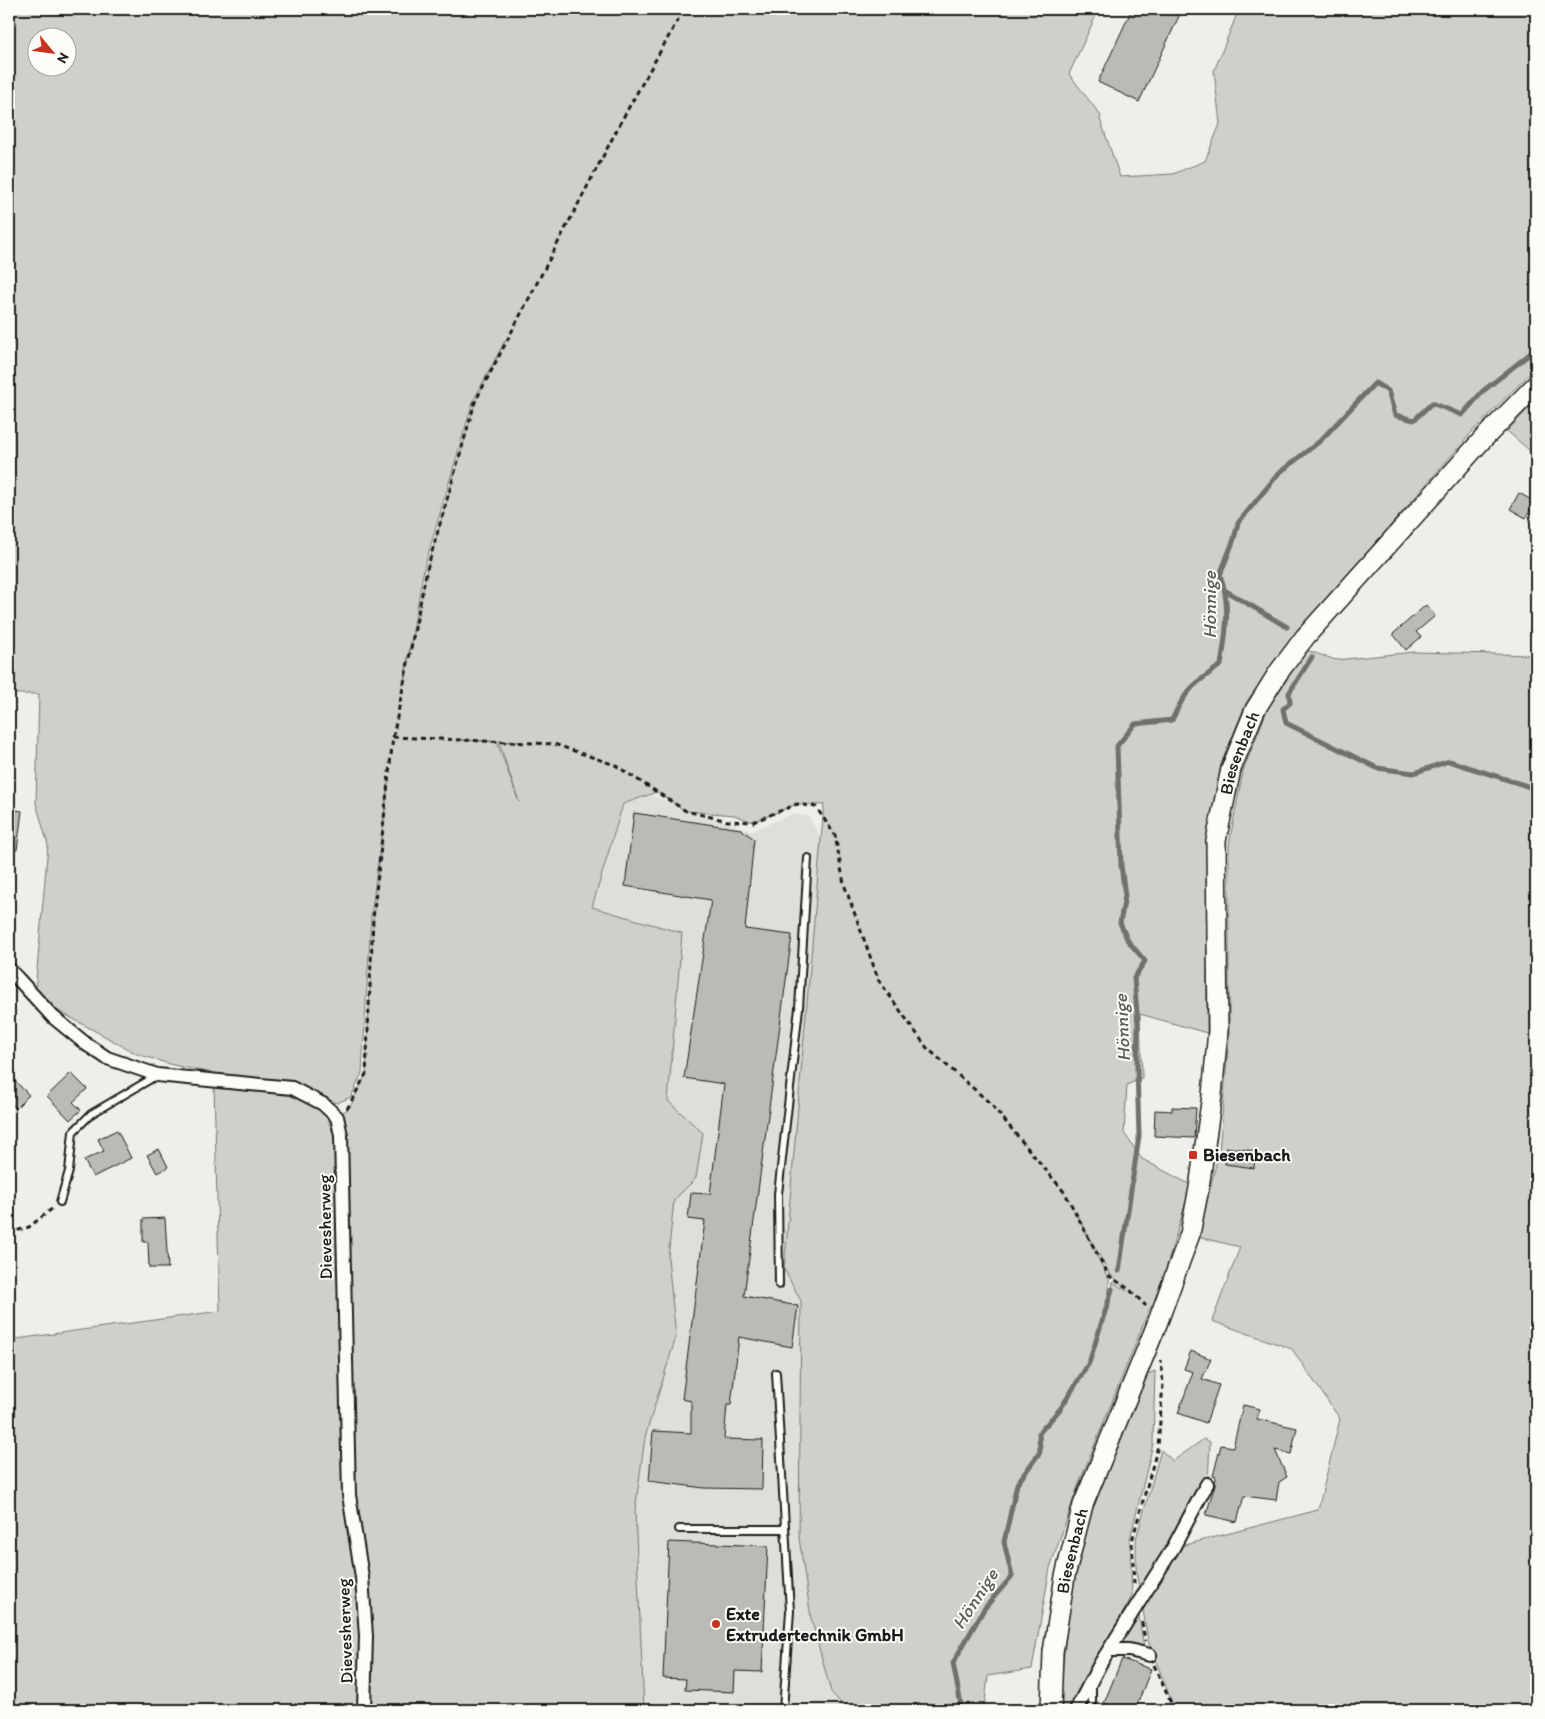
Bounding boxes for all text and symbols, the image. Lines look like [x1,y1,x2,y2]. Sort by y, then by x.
north arrow [28,28,78,78]
text: N [53,50,73,66]
water label: Hönnige [1198,570,1221,639]
street label: Biesenbach [1215,708,1264,797]
water label: Hönnige [1109,993,1135,1062]
place label: Biesenbach [1203,1144,1291,1166]
marker: Biesenbach [1187,1149,1199,1161]
street label: Dievesherweg [313,1173,337,1280]
street label: Biesenbach [1051,1506,1093,1595]
water label: Hönnige [947,1564,1004,1634]
street label: Dievesherweg [332,1577,358,1684]
place label: Exte Extrudertechnik GmbH [726,1603,904,1646]
marker: Exte Extrudertechnik GmbH [710,1618,722,1630]

